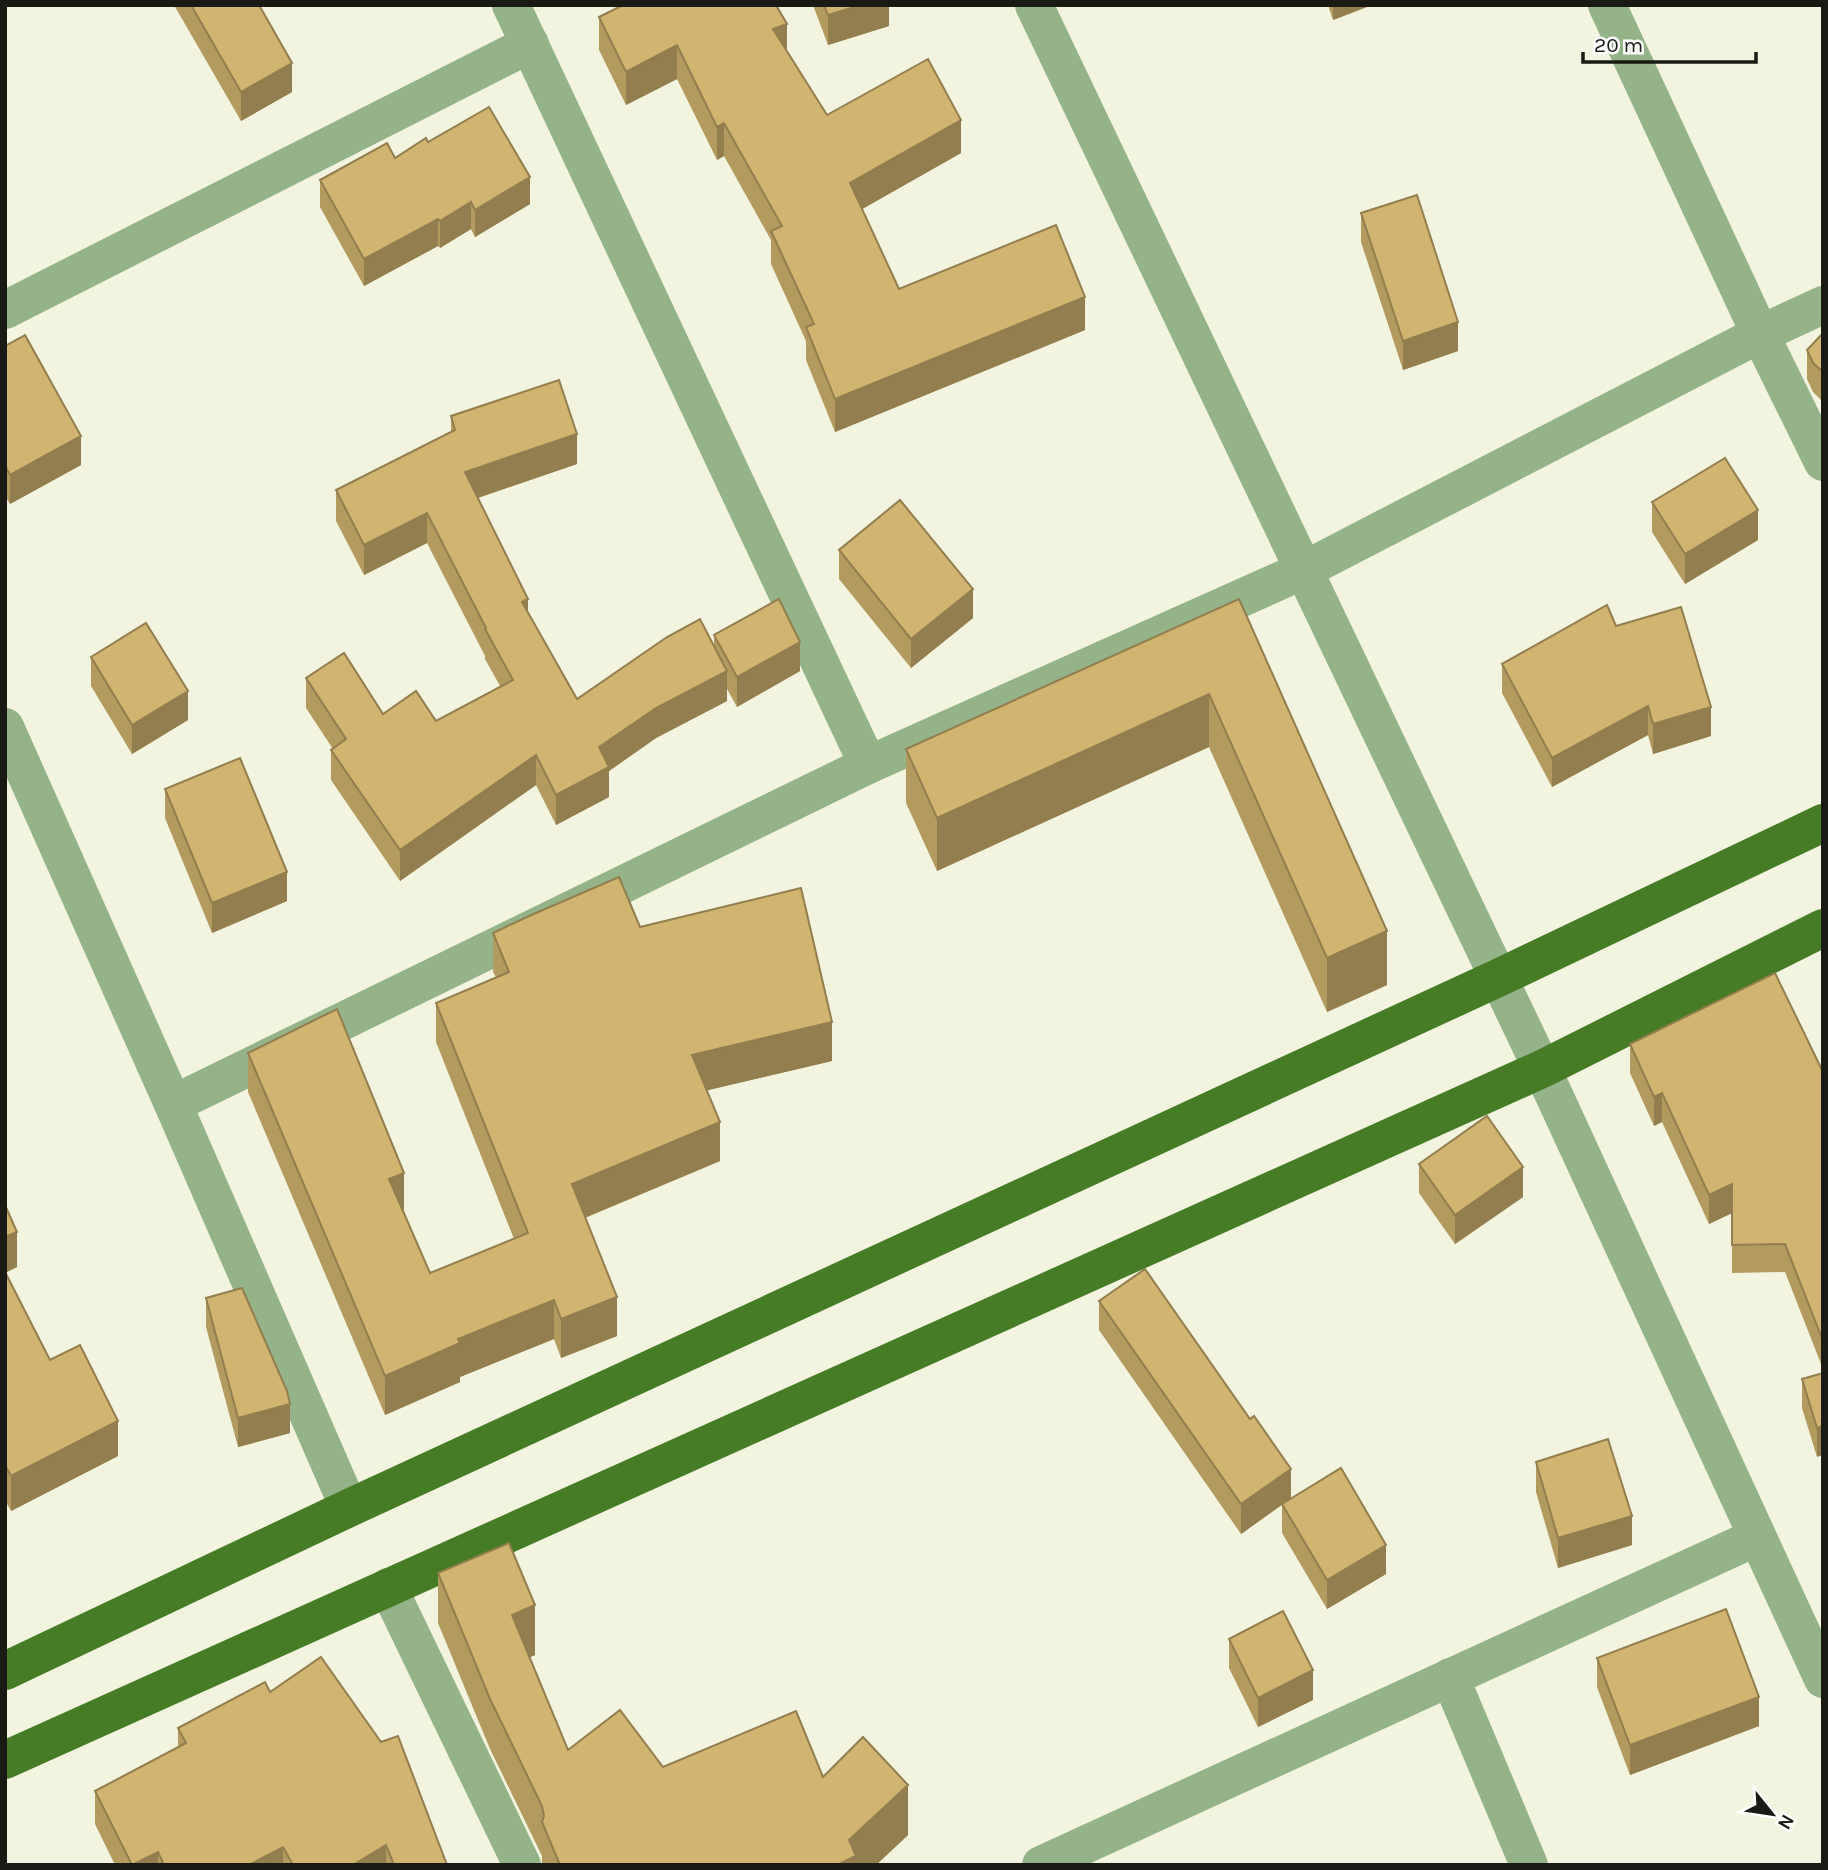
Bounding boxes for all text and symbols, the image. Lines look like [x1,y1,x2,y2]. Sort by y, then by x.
scale bar [1583,21,1756,65]
text: 20 m [1594,33,1643,57]
north arrow [1737,1779,1807,1849]
text: N [1773,1811,1799,1833]

